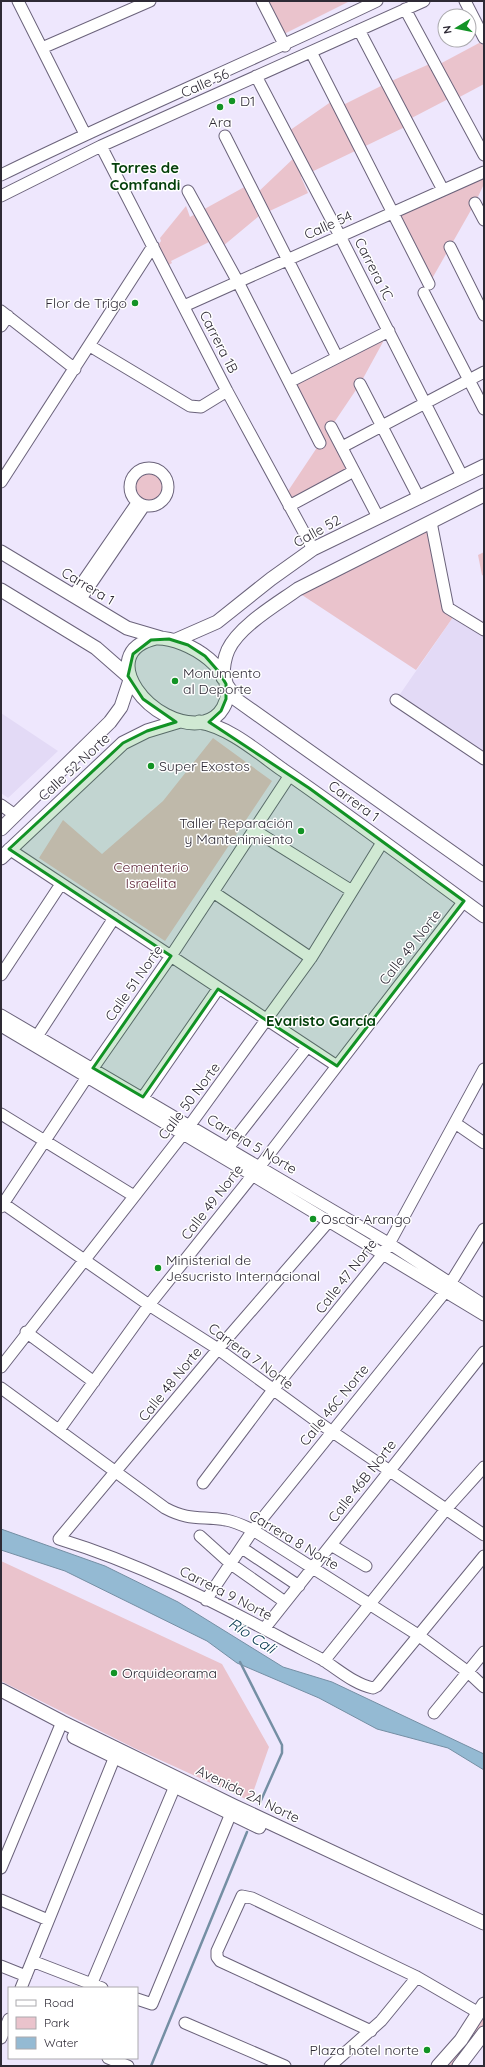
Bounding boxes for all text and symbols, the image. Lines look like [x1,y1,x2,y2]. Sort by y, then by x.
north arrow [437,8,477,48]
text: N [440,25,455,35]
street label: Calle 56 [178,64,232,102]
place label: D1 [240,92,255,110]
marker: D1 [227,96,237,106]
marker: Ara [215,102,225,112]
place label: Ara [209,113,231,131]
district label: Torres de Comfandi [110,158,180,194]
street label: Calle 54 [301,206,355,244]
street label: Carrera 1C [351,235,397,303]
place label: Flor de Trigo [45,294,127,312]
marker: Flor de Trigo [130,298,140,308]
street label: Carrera 1B [196,308,242,376]
street label: Calle 52 [290,511,344,551]
street label: Carrera 1 [58,563,118,609]
place label: Monumento al Deporte [183,664,261,698]
marker: Monumento al Deporte [170,676,180,686]
street label: Calle 52 Norte [34,729,114,805]
place label: Super Exostos [159,757,250,775]
marker: Super Exostos [146,761,156,771]
street label: Carrera 1 [325,776,383,826]
place label: Taller Reparación y Mantenimiento [179,814,293,848]
marker: Taller Reparación y Mantenimiento [296,826,306,836]
park label: Cementerio Israelita [113,858,189,892]
street label: Calle 49 Norte [375,906,445,988]
street label: Calle 51 Norte [101,941,167,1025]
district label: Evaristo García [266,1011,376,1030]
street label: Calle 50 Norte [154,1059,224,1143]
street label: Carrera 5 Norte [204,1110,300,1178]
street label: Calle 49 Norte [177,1161,247,1243]
place label: Oscar Arango [321,1210,411,1228]
marker: Oscar Arango [308,1214,318,1224]
street label: Calle 47 Norte [311,1235,381,1317]
place label: Ministerial de Jesucristo Internacional [166,1251,320,1285]
marker: Ministerial de Jesucristo Internacional [153,1263,163,1273]
street label: Carrera 7 Norte [205,1319,297,1393]
street label: Calle 48 Norte [134,1343,206,1425]
street label: Calle 46C Norte [295,1360,373,1450]
street label: Calle 46B Norte [324,1436,400,1526]
street label: Carrera 8 Norte [246,1506,342,1574]
street label: Carrera 9 Norte [177,1562,276,1624]
water label: Río Cali [225,1613,281,1659]
place label: Orquideorama [122,1664,217,1682]
marker: Orquideorama [109,1668,119,1678]
street label: Avenida 2A Norte [193,1761,303,1827]
legend [8,1987,138,2059]
text: Road [44,1995,74,2010]
text: Park [44,2015,69,2030]
text: Water [44,2035,79,2050]
place label: Plaza hotel norte [309,2041,419,2059]
marker: Plaza hotel norte [422,2045,432,2055]

